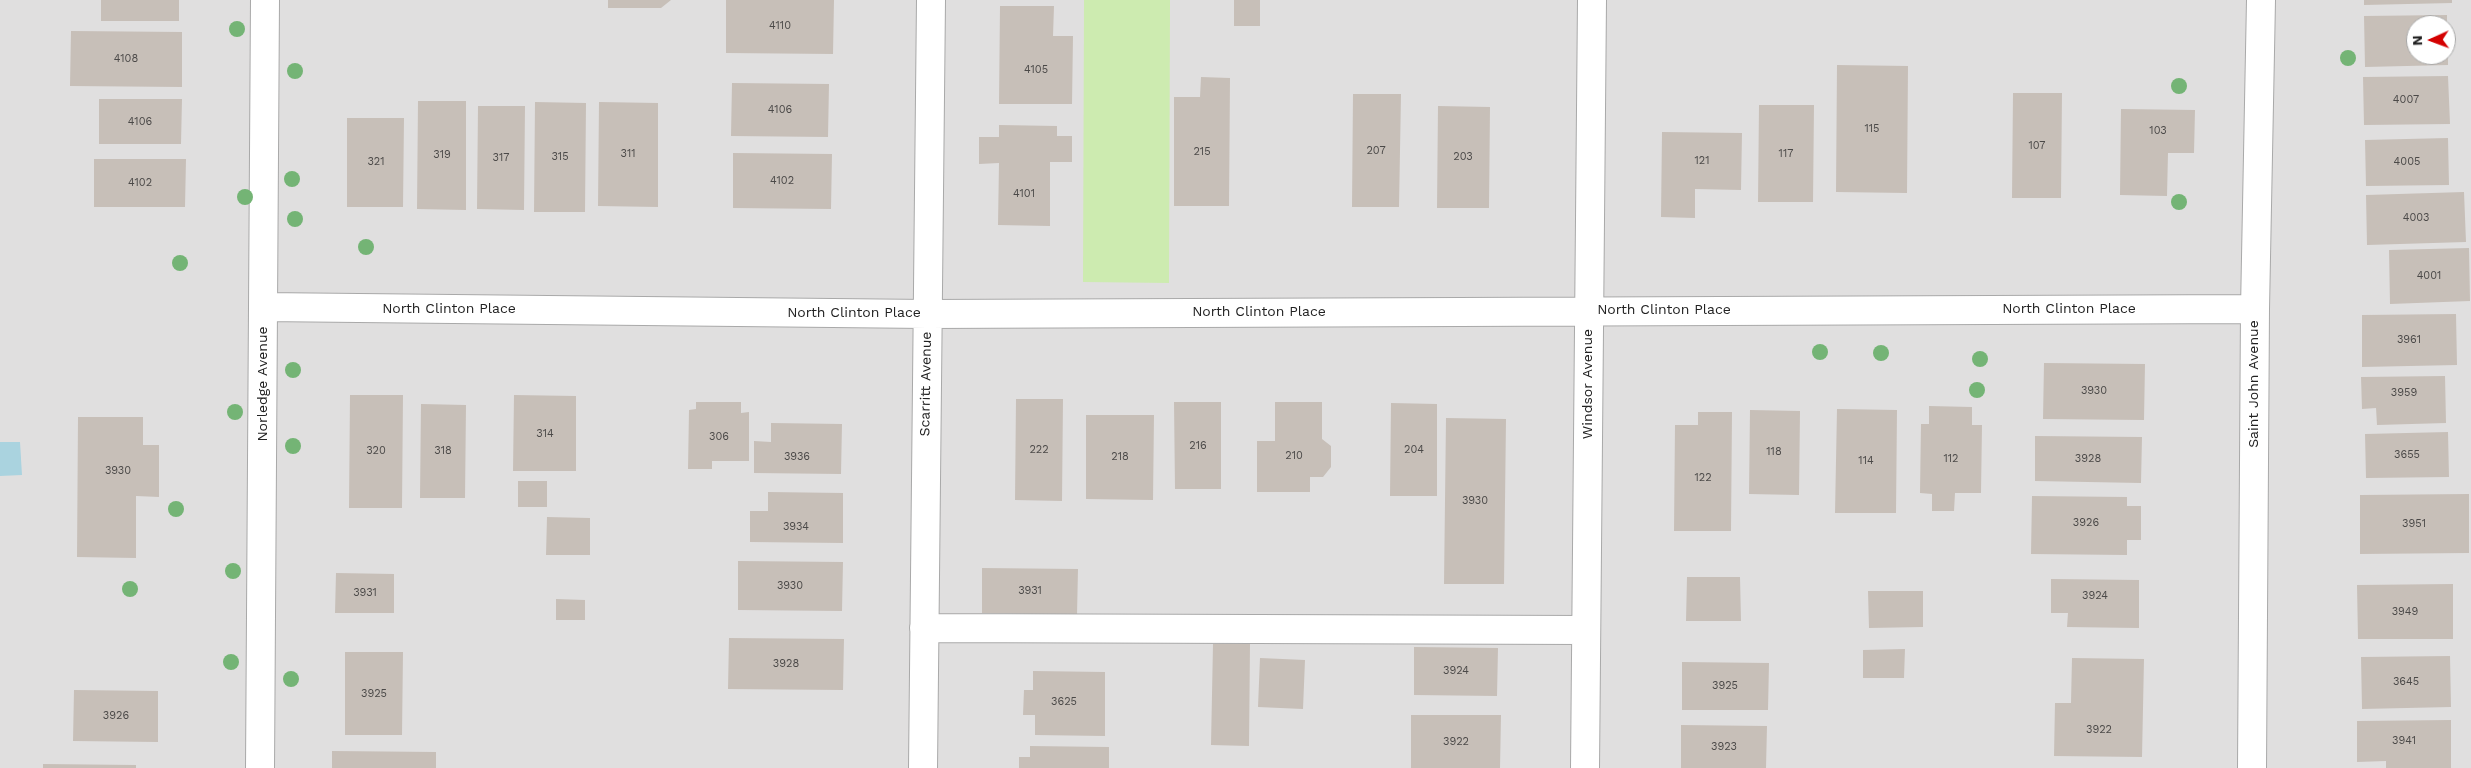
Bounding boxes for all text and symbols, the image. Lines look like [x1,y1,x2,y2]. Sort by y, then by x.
north arrow [2406,15,2456,65]
house number: 4110 [769,19,791,33]
text: N [2409,35,2425,46]
house number: 4108 [114,52,138,66]
house number: 4105 [1024,63,1048,77]
house number: 4007 [2393,93,2419,107]
house number: 4106 [768,103,792,117]
house number: 4106 [128,115,152,129]
house number: 115 [1865,122,1879,136]
house number: 103 [2149,124,2167,138]
house number: 107 [2028,139,2046,153]
house number: 207 [1366,144,1386,158]
house number: 215 [1193,145,1211,159]
house number: 311 [621,147,635,161]
house number: 117 [1779,147,1793,161]
house number: 319 [433,148,451,162]
house number: 315 [551,150,569,164]
house number: 203 [1453,150,1473,164]
house number: 317 [493,151,509,165]
house number: 121 [1695,154,1709,168]
house number: 321 [367,155,385,169]
house number: 4005 [2394,155,2420,169]
house number: 4102 [770,174,794,188]
house number: 4102 [128,176,152,190]
house number: 4101 [1013,187,1035,201]
house number: 4003 [2403,211,2429,225]
house number: 4001 [2417,269,2441,283]
street label: North Clinton Place [382,301,516,317]
street label: North Clinton Place [2002,301,2136,317]
street label: North Clinton Place [1597,302,1731,318]
street label: North Clinton Place [1192,304,1326,320]
street label: North Clinton Place [787,305,921,321]
street label: Saint John Avenue [2246,320,2262,448]
street label: Norledge Avenue [255,326,271,442]
street label: Windsor Avenue [1580,329,1596,439]
street label: Scarritt Avenue [917,331,935,437]
house number: 3961 [2397,333,2421,347]
house number: 3930 [2081,384,2107,398]
house number: 3959 [2391,386,2417,400]
house number: 314 [536,427,554,441]
house number: 306 [709,430,729,444]
house number: 216 [1189,439,1207,453]
house number: 222 [1029,443,1049,457]
house number: 204 [1404,443,1424,457]
house number: 320 [366,444,386,458]
house number: 318 [434,444,452,458]
house number: 118 [1766,445,1782,459]
house number: 3655 [2394,448,2420,462]
house number: 210 [1285,449,1303,463]
house number: 3936 [784,450,810,464]
house number: 218 [1111,450,1129,464]
house number: 112 [1944,452,1958,466]
house number: 3928 [2075,452,2101,466]
house number: 114 [1858,454,1874,468]
house number: 3930 [105,464,131,478]
house number: 122 [1694,471,1712,485]
house number: 3930 [1462,494,1488,508]
house number: 3926 [2073,516,2099,530]
house number: 3951 [2402,517,2426,531]
house number: 3934 [783,520,809,534]
house number: 3930 [777,579,803,593]
house number: 3931 [1018,584,1042,598]
house number: 3931 [353,586,377,600]
house number: 3924 [2082,589,2108,603]
house number: 3949 [2392,605,2418,619]
house number: 3928 [773,657,799,671]
house number: 3924 [1443,664,1469,678]
house number: 3645 [2393,675,2419,689]
house number: 3925 [1712,679,1738,693]
house number: 3925 [361,687,387,701]
house number: 3625 [1051,695,1077,709]
house number: 3926 [103,709,129,723]
house number: 3922 [2086,723,2112,737]
house number: 3941 [2392,734,2416,748]
house number: 3922 [1443,735,1469,749]
house number: 3923 [1711,740,1737,754]

